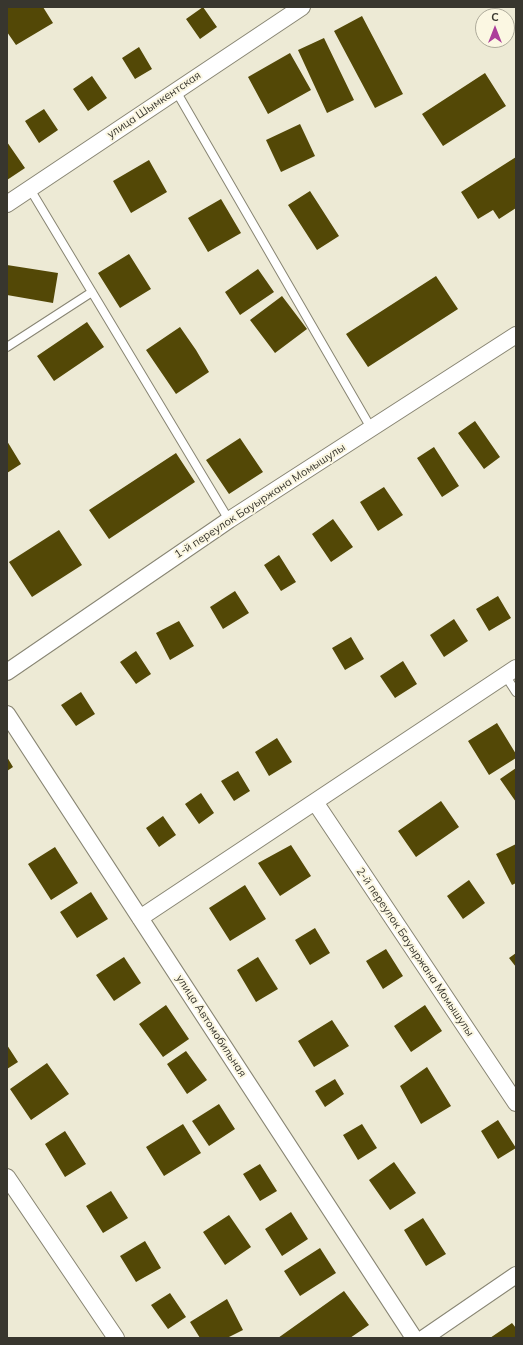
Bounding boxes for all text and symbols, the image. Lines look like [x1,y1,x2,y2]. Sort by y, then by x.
north arrow [475,8,515,48]
text: С [491,10,499,24]
street label: улица Шымкентская [105,69,203,141]
street label: 1-й переулок Бауыржана Момышулы [172,441,348,561]
street label: 2-й переулок Бауыржана Момышулы [353,865,477,1039]
street label: улица Автомобильная [173,972,249,1080]

